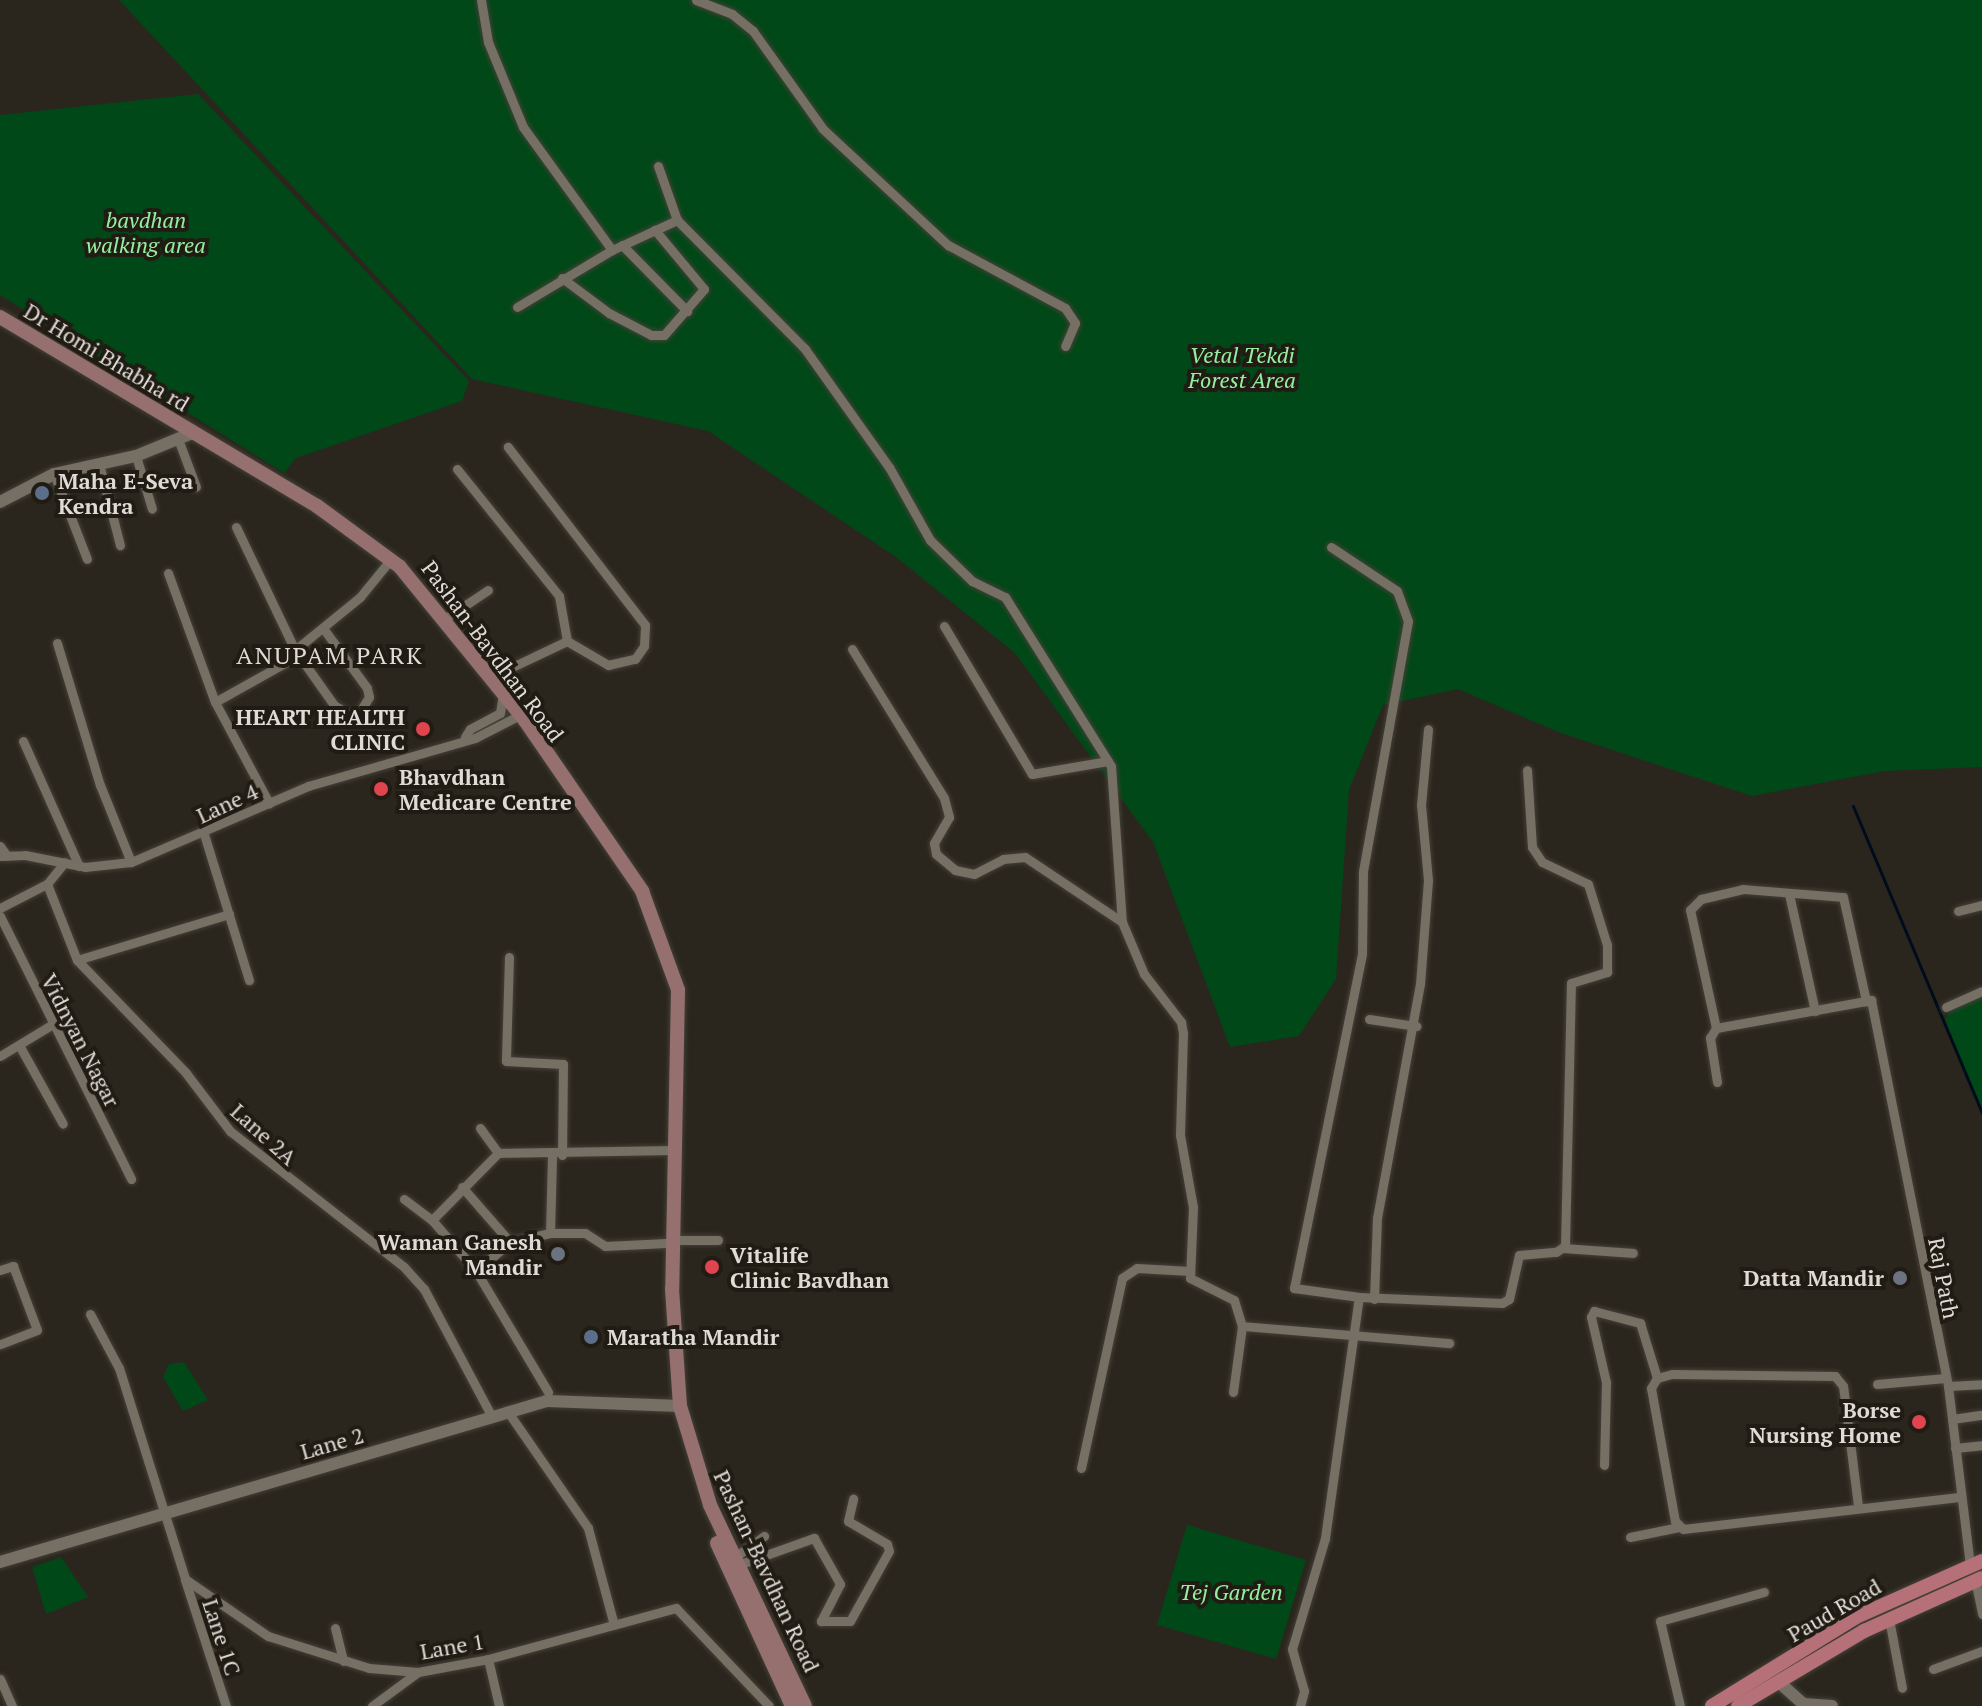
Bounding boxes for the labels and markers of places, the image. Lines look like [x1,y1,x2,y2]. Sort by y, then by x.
place label: Maha E-Seva Kendra [58,467,193,518]
marker: Maha E-Seva Kendra [33,484,51,502]
place label: HEART HEALTH CLINIC [236,703,405,754]
marker: HEART HEALTH CLINIC [412,718,434,740]
place label: Bhavdhan Medicare Centre [399,763,572,814]
marker: Bhavdhan Medicare Centre [370,778,392,800]
place label: Waman Ganesh Mandir [378,1228,542,1280]
place label: Vitalife Clinic Bavdhan [730,1241,889,1292]
marker: Waman Ganesh Mandir [549,1245,567,1263]
marker: Vitalife Clinic Bavdhan [701,1256,723,1278]
place label: Datta Mandir [1743,1265,1884,1291]
marker: Datta Mandir [1891,1269,1909,1287]
place label: Maratha Mandir [607,1324,779,1350]
marker: Maratha Mandir [582,1328,600,1346]
place label: Borse Nursing Home [1749,1396,1901,1448]
marker: Borse Nursing Home [1908,1411,1930,1433]

